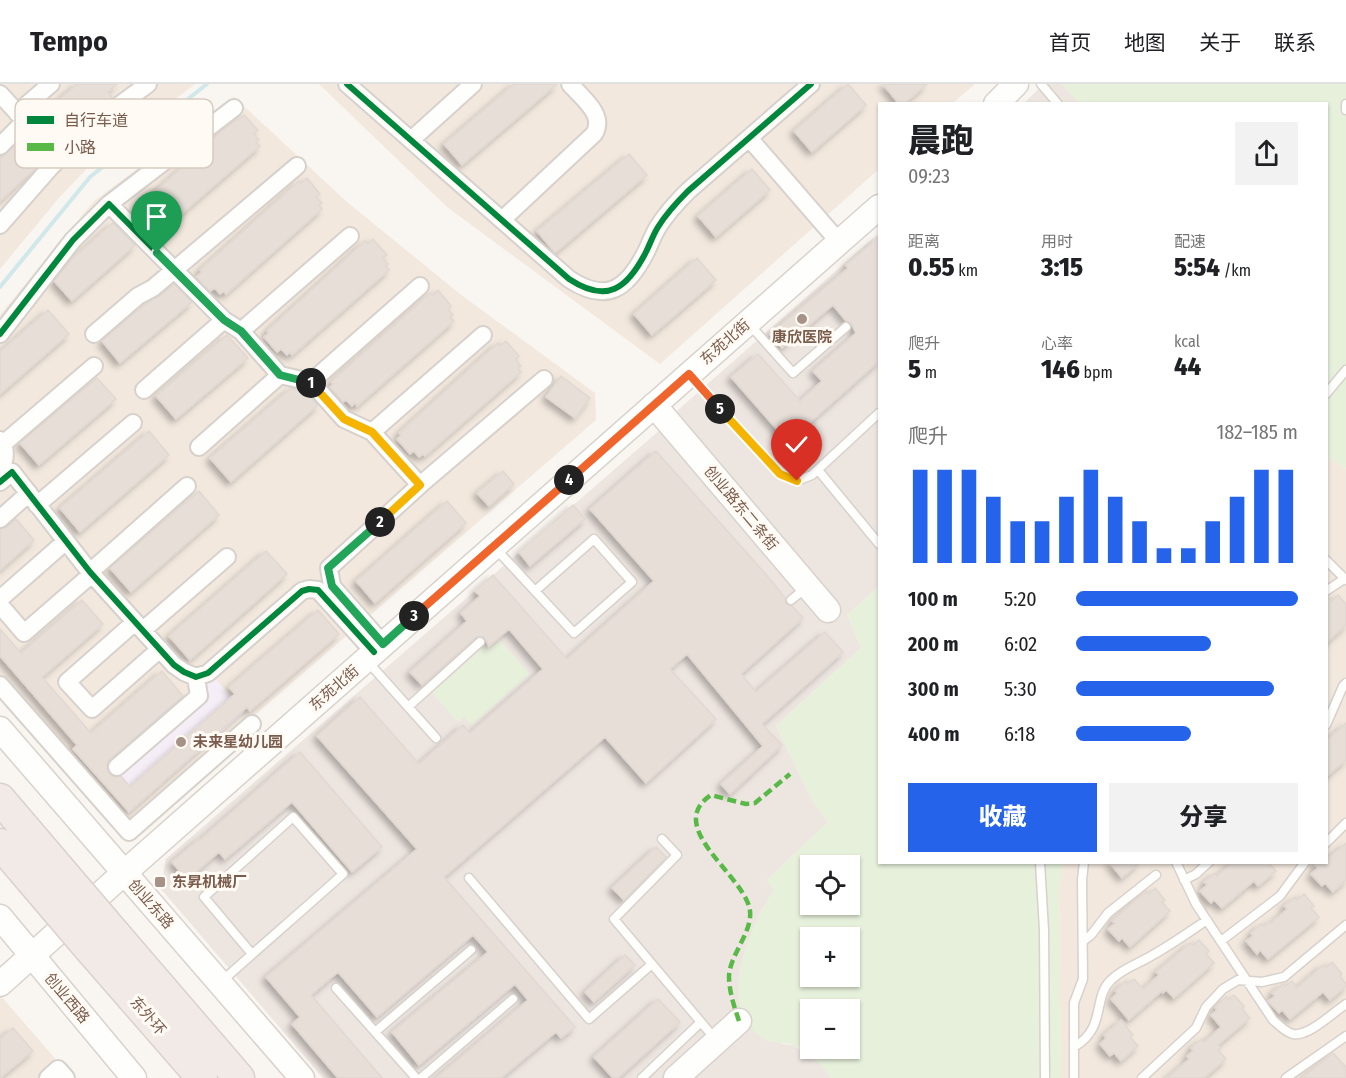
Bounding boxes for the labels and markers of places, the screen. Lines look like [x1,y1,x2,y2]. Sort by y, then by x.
pin [131,191,182,253]
marker: 康欣医院 [795,312,809,326]
place label: 康欣医院 [772,328,832,346]
pin: 1 [296,368,326,398]
pin: 5 [705,394,735,424]
pin [771,419,822,481]
pin: 4 [554,465,584,495]
pin: 2 [365,507,395,537]
pin: 3 [399,601,429,631]
place label: 未来星幼儿园 [193,733,283,751]
marker: 未来星幼儿园 [174,735,188,749]
place label: 东昇机械厂 [172,873,247,891]
marker: 东昇机械厂 [153,875,167,889]

